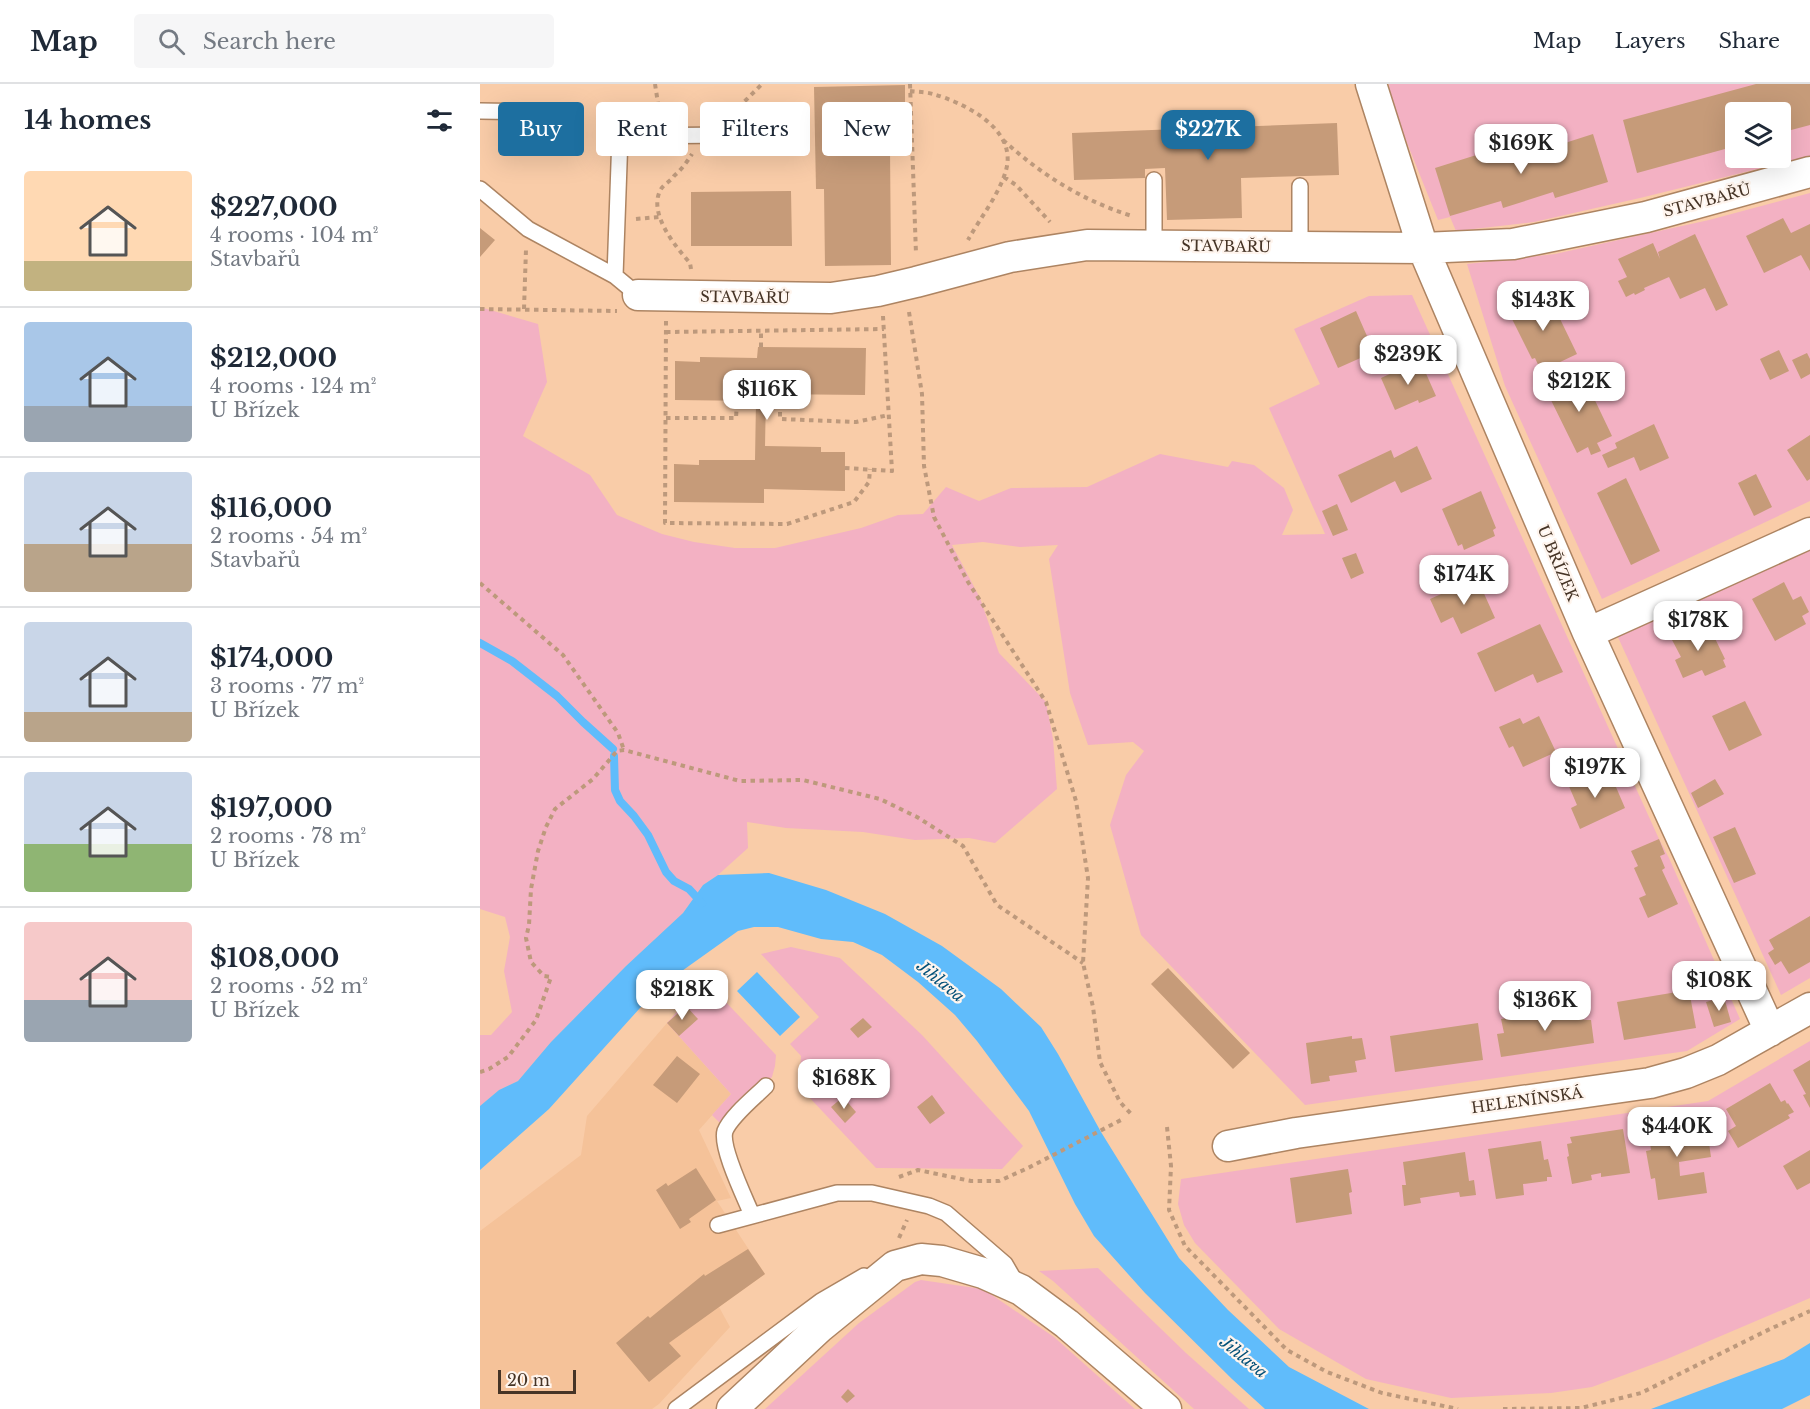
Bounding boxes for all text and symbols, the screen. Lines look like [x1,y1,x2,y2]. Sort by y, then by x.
search box [134,14,554,68]
text: Map [30,24,98,59]
icon: search [155,25,188,58]
text: Search here [203,28,336,55]
text: Map [1533,28,1582,54]
text: Layers [1615,28,1686,54]
text: Share [1719,28,1780,54]
chip: Buy [498,102,584,156]
chip: Rent [596,102,688,156]
chip: Filters [700,102,810,156]
chip: New [822,102,912,156]
map controls [1725,102,1791,168]
button: layers [1725,102,1791,168]
text: 14 homes [24,104,151,136]
icon: filters [423,104,456,137]
pin: $227K [1166,110,1250,161]
text: $227K [1175,117,1241,141]
pin: $169K [1479,124,1563,175]
text: $169K [1489,131,1554,155]
street label: STAVBAŘŮ [1661,179,1753,221]
text: $227,000 [210,191,338,223]
icon: home [72,195,144,267]
text: 4 rooms · 104 m² [210,223,378,247]
street label: STAVBAŘŮ [1181,236,1271,256]
text: Stavbařů [210,247,300,271]
pin: $143K [1501,281,1585,332]
street label: STAVBAŘŮ [700,287,790,307]
text: $143K [1511,288,1575,312]
pin: $239K [1366,335,1450,386]
text: $212,000 [210,342,337,374]
text: $239K [1374,342,1442,366]
icon: home [72,346,144,418]
pin: $212K [1537,362,1621,413]
text: $212K [1547,369,1611,393]
pin: $116K [725,370,809,421]
text: 4 rooms · 124 m² [210,374,376,398]
text: $116K [737,377,797,401]
text: U Břízek [210,398,300,422]
text: $116,000 [210,492,332,524]
icon: home [72,496,144,568]
street label: U BŘÍZEK [1533,522,1583,604]
text: 2 rooms · 54 m² [210,524,367,548]
text: Stavbařů [210,548,300,572]
pin: $174K [1422,555,1506,606]
text: $174K [1433,562,1495,586]
pin: $178K [1656,601,1740,652]
text: $178K [1667,608,1729,632]
text: $174,000 [210,642,333,674]
icon: home [72,646,144,718]
text: 3 rooms · 77 m² [210,674,364,698]
text: U Břízek [210,698,300,722]
pin: $197K [1553,748,1637,799]
text: $197K [1564,755,1626,779]
text: $197,000 [210,792,333,824]
icon: home [72,796,144,868]
text: 2 rooms · 78 m² [210,824,366,848]
text: U Břízek [210,848,300,872]
text: $108,000 [210,942,339,974]
icon: home [72,946,144,1018]
water label: Jihlava [912,955,969,1006]
pin: $108K [1677,961,1761,1012]
text: $108K [1686,968,1752,992]
pin: $218K [640,970,724,1021]
text: 2 rooms · 52 m² [210,974,368,998]
text: $218K [650,977,714,1001]
pin: $136K [1503,981,1587,1032]
text: $136K [1513,988,1577,1012]
text: U Břízek [210,998,300,1022]
pin: $168K [802,1059,886,1110]
text: $168K [812,1066,876,1090]
street label: HELENÍNSKÁ [1470,1083,1585,1117]
pin: $440K [1635,1107,1719,1158]
text: $440K [1642,1114,1712,1138]
water label: Jihlava [1215,1331,1272,1382]
scale bar [498,1367,576,1394]
text: 20 m [507,1370,550,1390]

